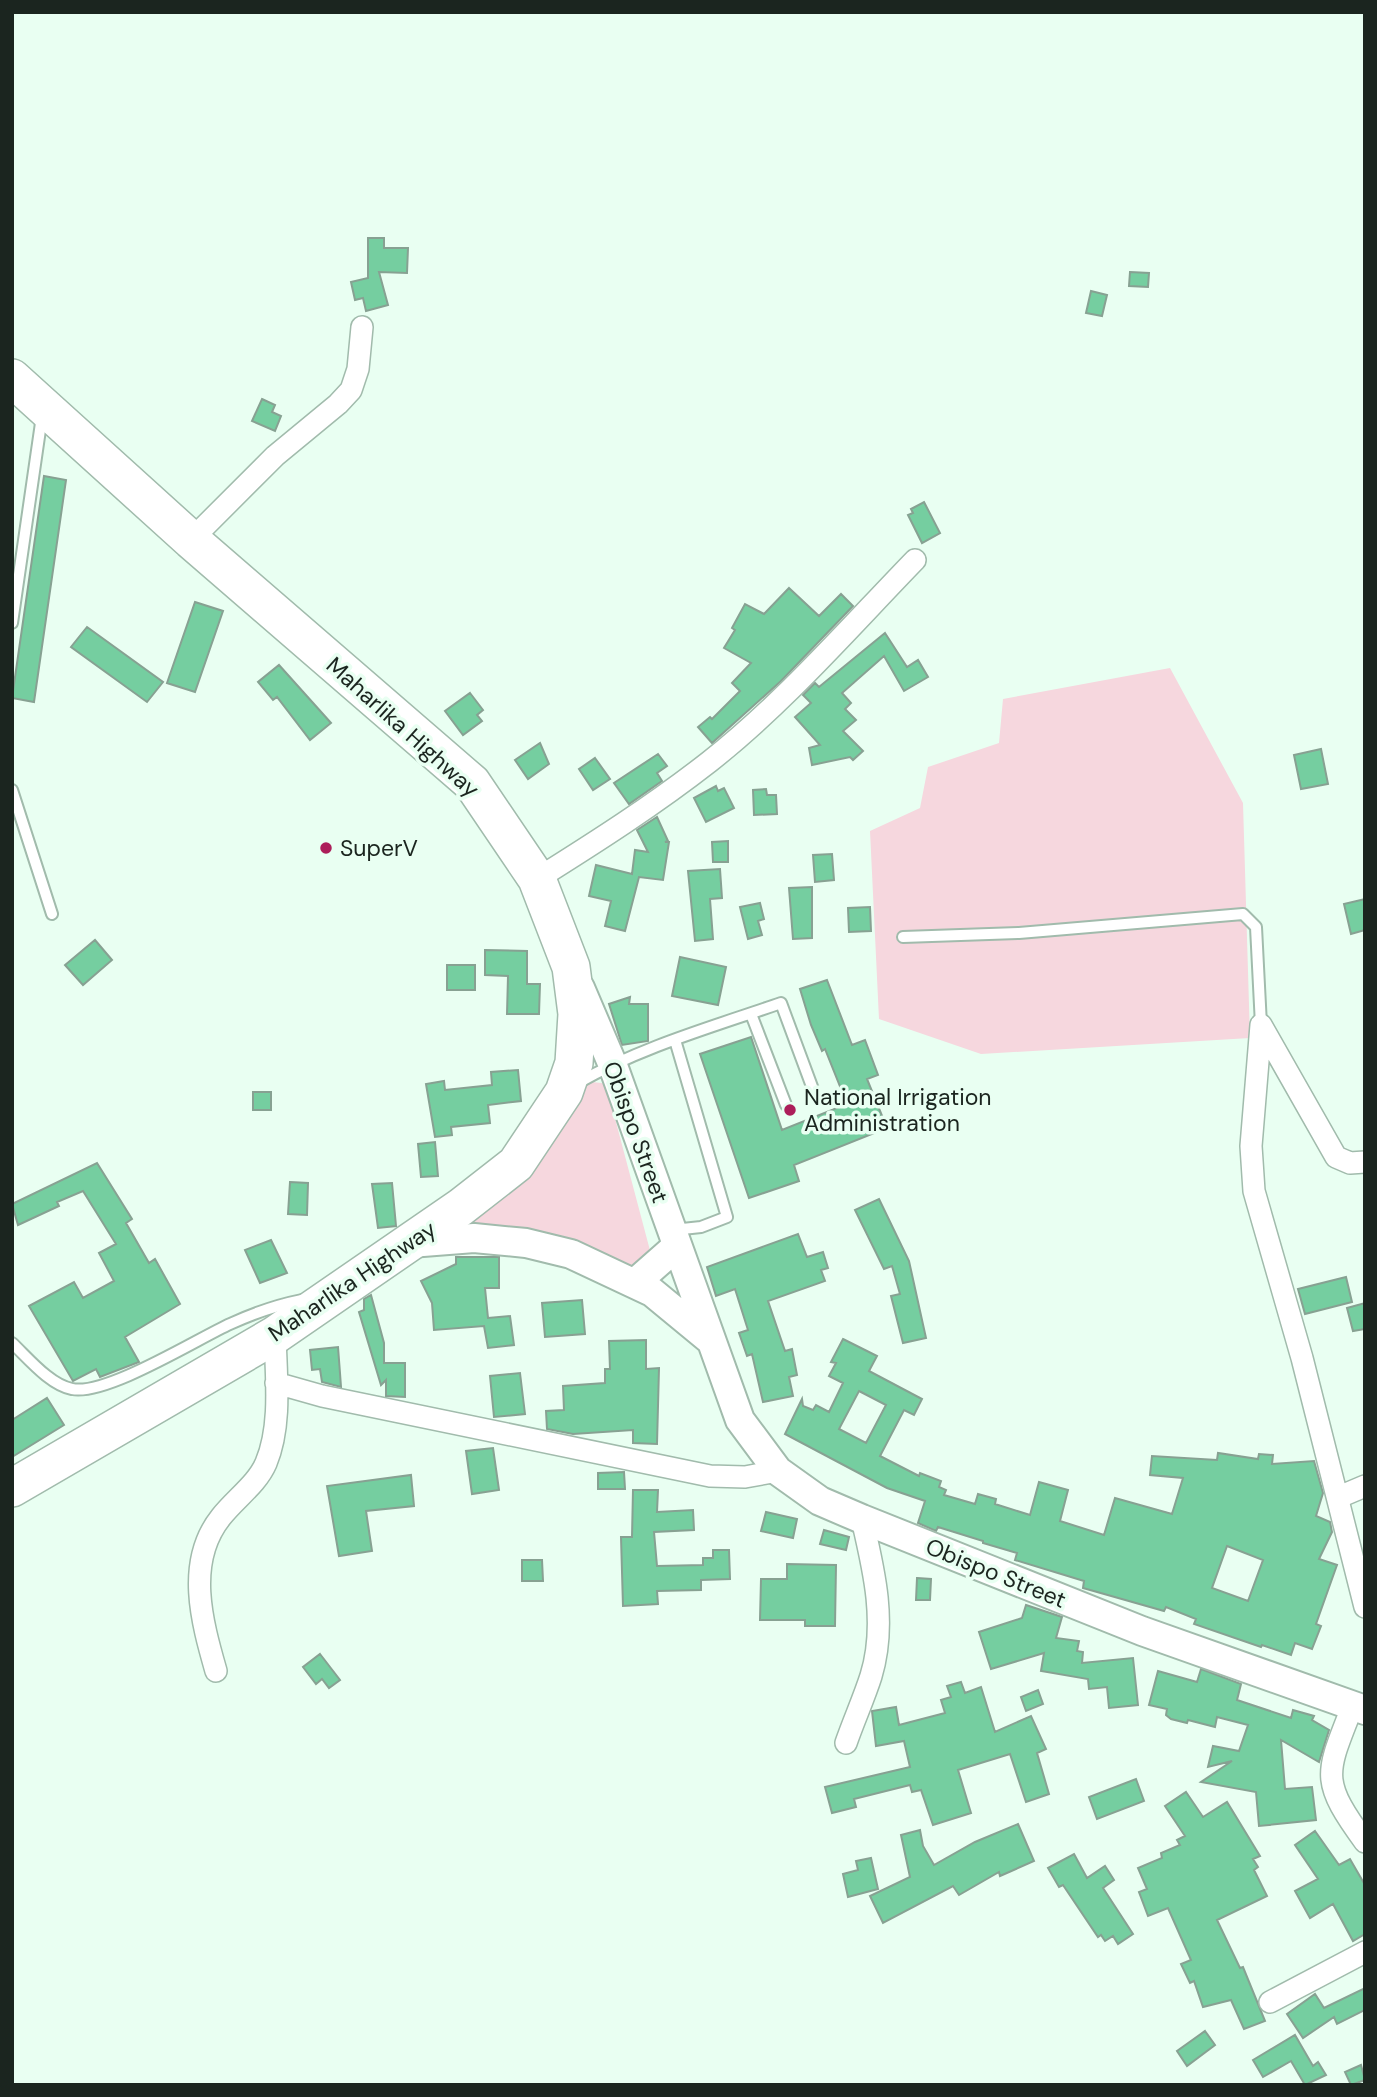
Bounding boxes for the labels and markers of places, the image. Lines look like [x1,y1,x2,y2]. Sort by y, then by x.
place label: SuperV [340,833,418,863]
marker: SuperV [318,840,334,856]
place label: National Irrigation Administration [804,1082,992,1138]
marker: National Irrigation Administration [782,1102,798,1118]

